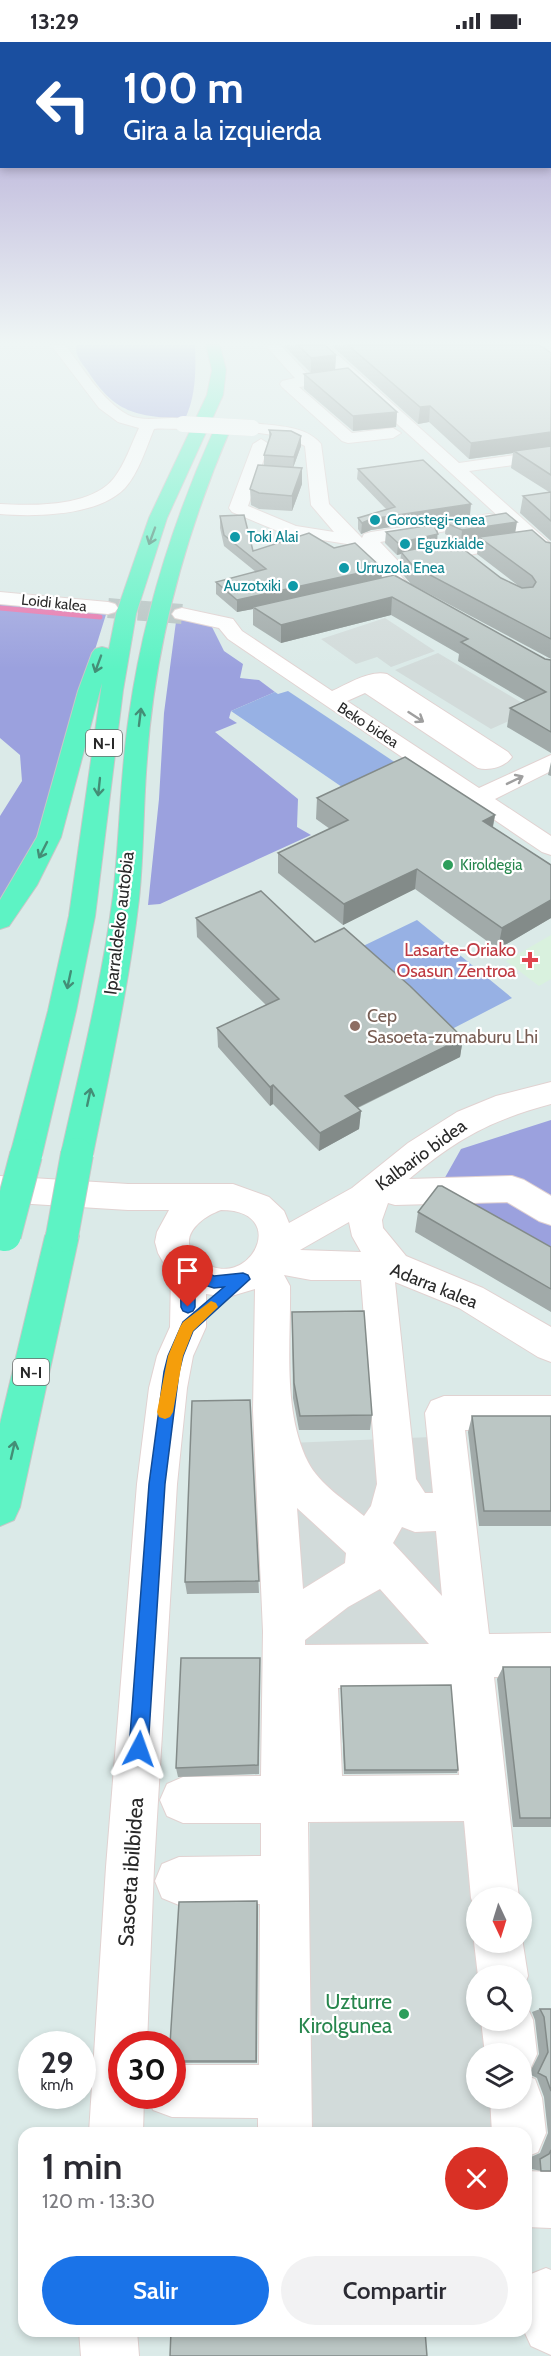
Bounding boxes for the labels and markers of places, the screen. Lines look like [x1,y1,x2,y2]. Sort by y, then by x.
place label: Gorostegi-enea [387,511,486,529]
marker: Gorostegi-enea [368,513,382,527]
place label: Toki Alai [247,528,298,546]
marker: Toki Alai [228,530,242,544]
place label: Eguzkialde [417,535,484,553]
marker: Eguzkialde [398,537,412,551]
place label: Urruzola Enea [356,559,445,577]
marker: Urruzola Enea [337,561,351,575]
place label: Auzotxiki [224,577,281,595]
marker: Auzotxiki [286,579,300,593]
place label: Kiroldegia [460,856,523,874]
marker: Kiroldegia [441,858,455,872]
place label: Lasarte-Oriako Osasun Zentroa [397,939,516,982]
marker: Lasarte-Oriako Osasun Zentroa [521,951,539,969]
place label: Cep Sasoeta-zumaburu Lhi [367,1005,538,1048]
marker: Cep Sasoeta-zumaburu Lhi [348,1019,362,1033]
pin [162,1245,213,1307]
place label: Uzturre Kirolgunea [298,1989,392,2038]
marker: Uzturre Kirolgunea [397,2007,411,2021]

